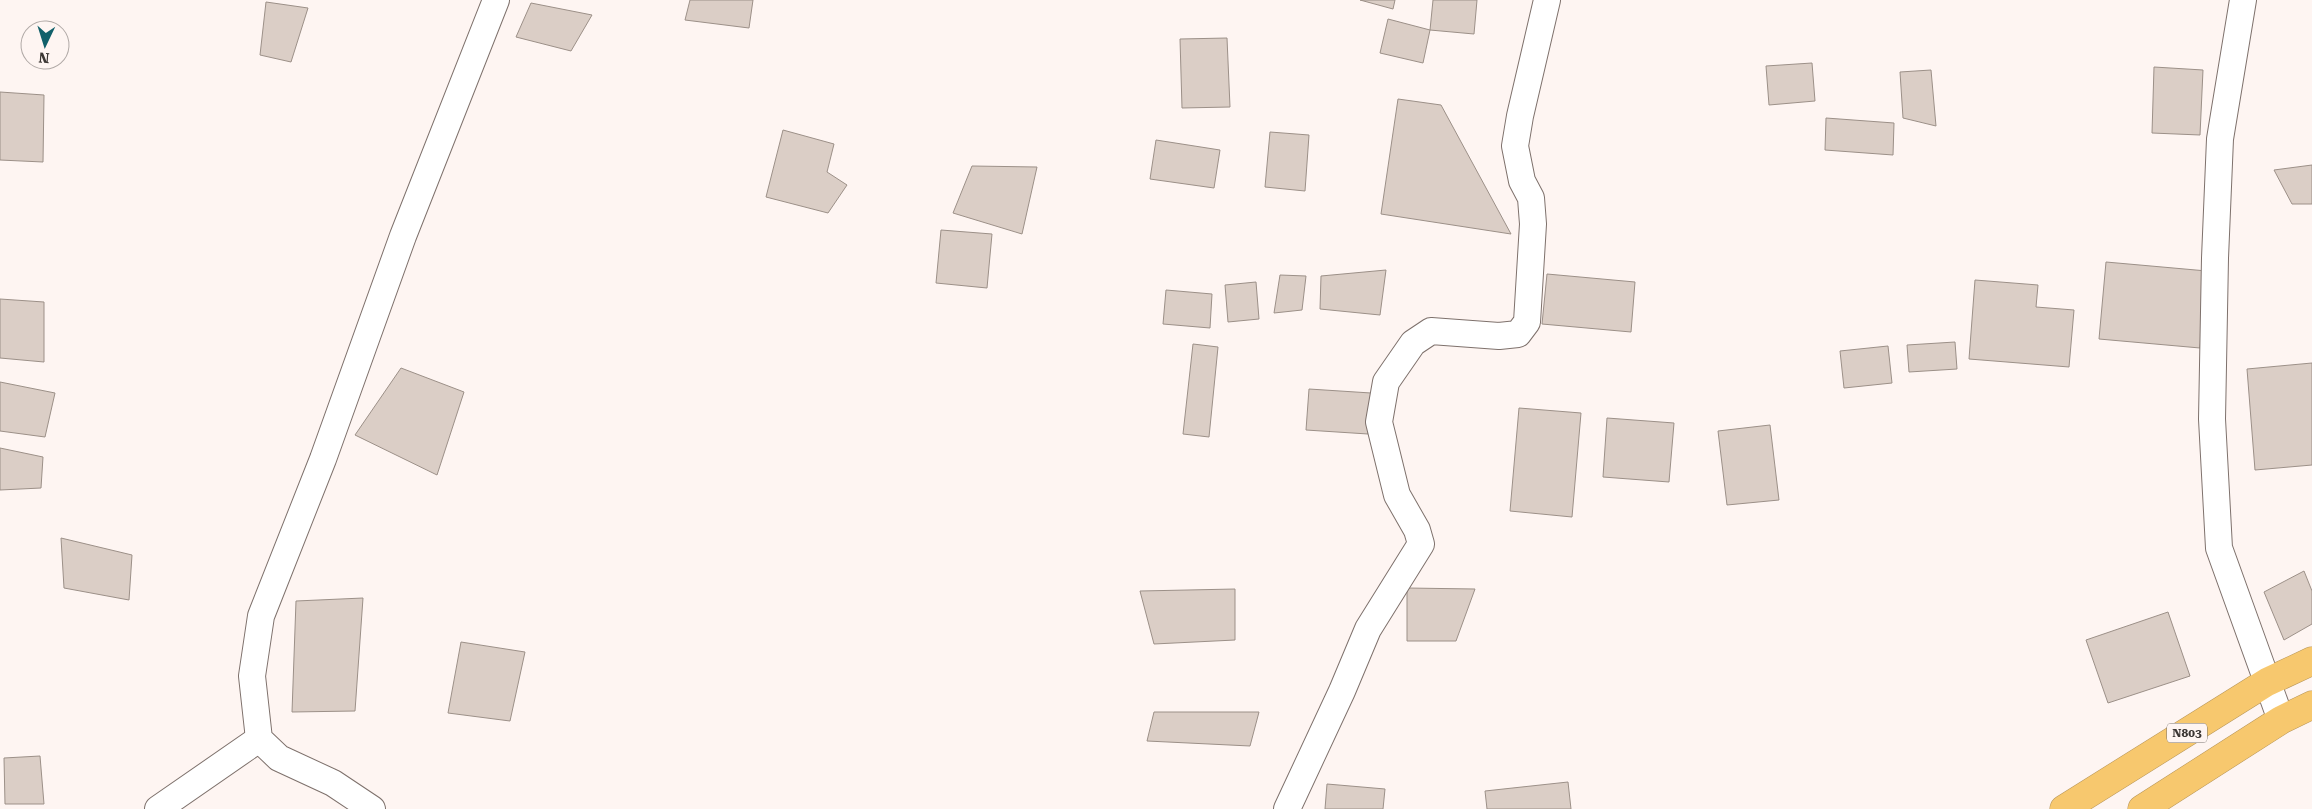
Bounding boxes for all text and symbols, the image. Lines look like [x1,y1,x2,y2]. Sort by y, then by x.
north arrow [20,20,70,70]
text: N [38,50,50,66]
road number: N803 [2167,724,2207,742]

